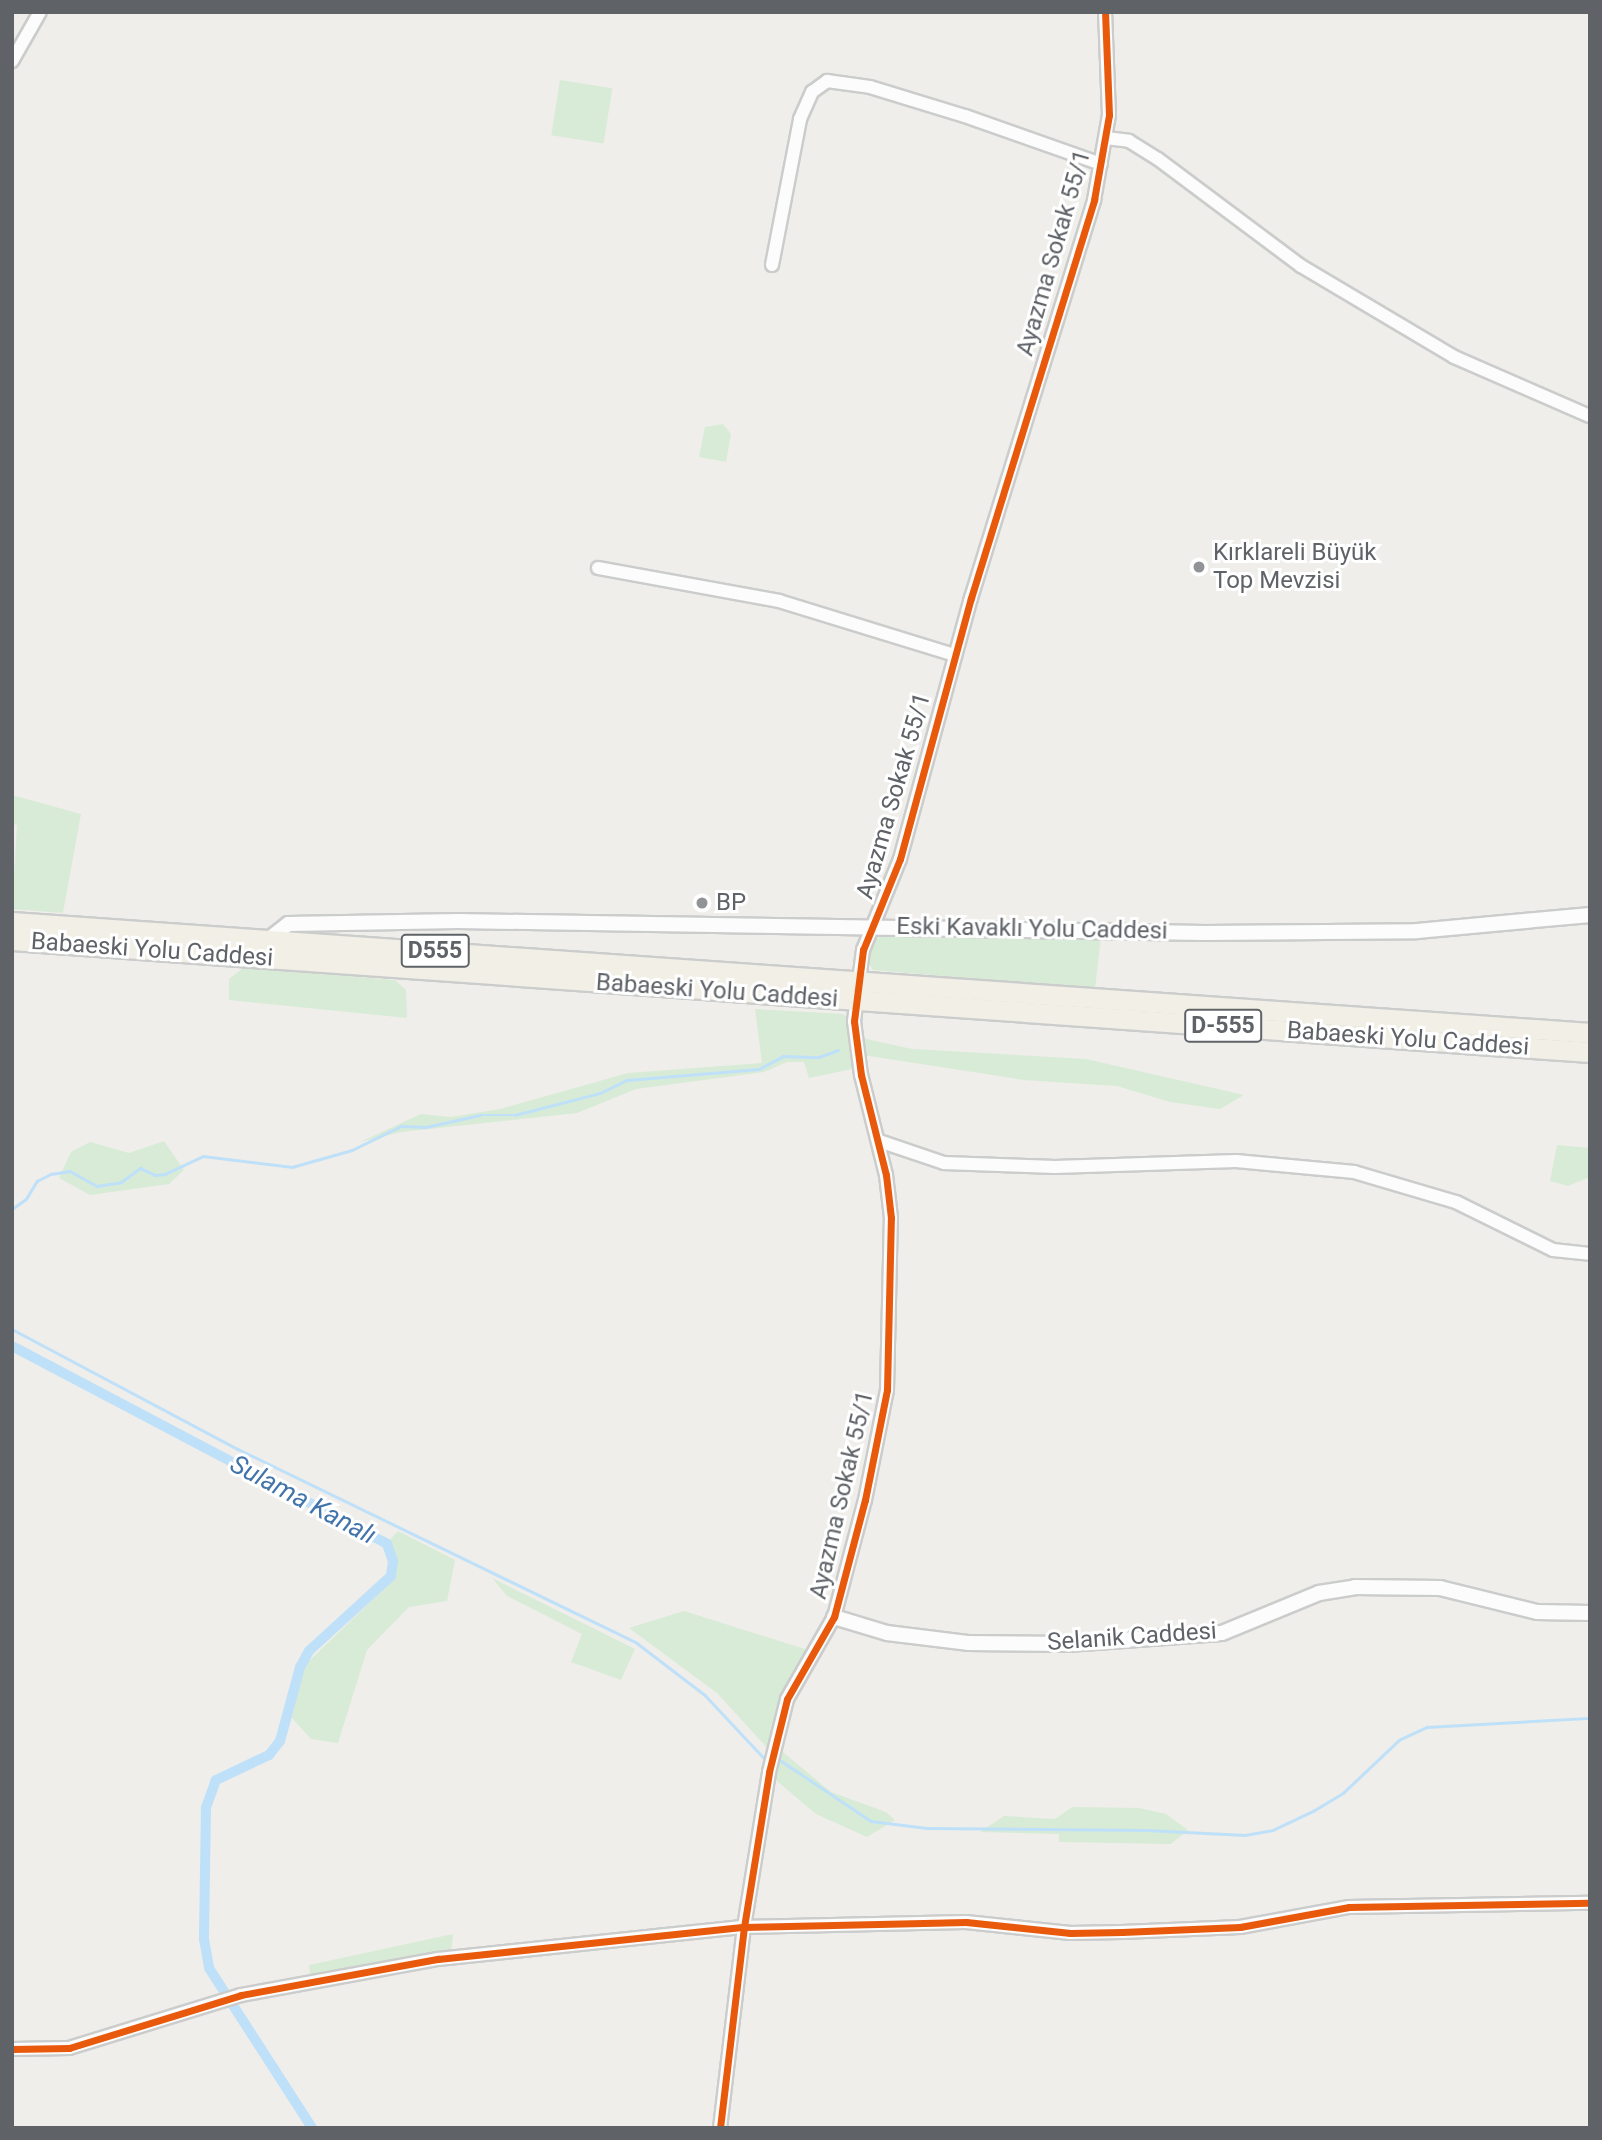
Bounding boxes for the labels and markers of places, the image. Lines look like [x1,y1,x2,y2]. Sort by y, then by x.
place label: Kırklareli Büyük Top Mevzisi [1213,539,1376,595]
marker: Kırklareli Büyük Top Mevzisi [1191,559,1207,575]
place label: BP [716,889,746,917]
marker: BP [694,895,710,911]

